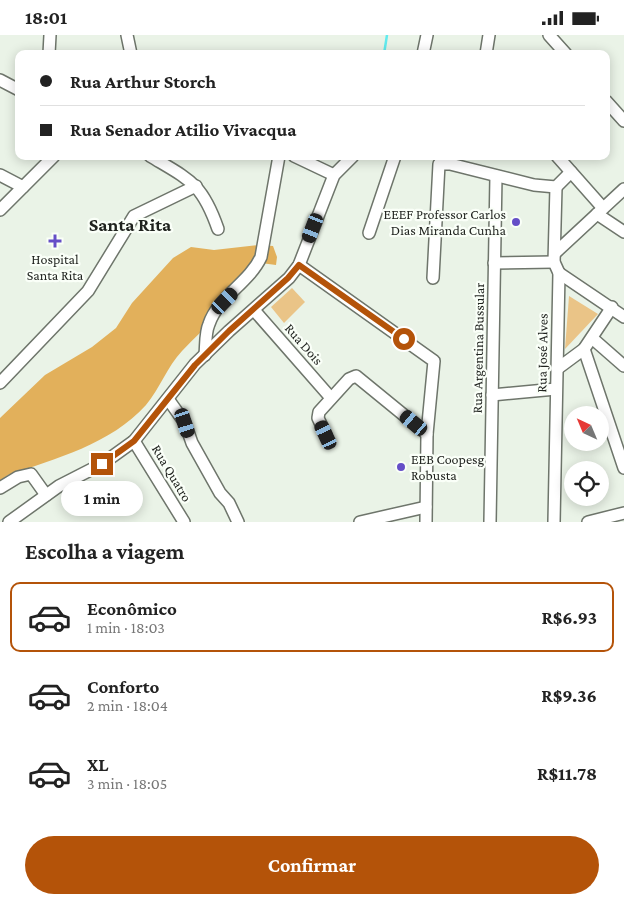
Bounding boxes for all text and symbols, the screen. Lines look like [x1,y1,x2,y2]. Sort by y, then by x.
text: 18:01 [25,7,67,28]
text: Rua Arthur Storch [70,71,216,92]
text: Rua Senador Atilio Vivacqua [70,119,296,140]
place label: EEEF Professor Carlos Dias Miranda Cunha [384,206,507,238]
car [300,211,325,245]
district label: Santa Rita [89,214,172,235]
marker: EEEF Professor Carlos Dias Miranda Cunha [510,216,522,228]
marker: Hospital Santa Rita [48,234,62,248]
place label: Hospital Santa Rita [27,251,84,283]
street label: Rua Argentina Bussular [469,282,487,413]
car [209,285,240,317]
street label: Rua José Alves [533,313,551,393]
street label: Rua Dois [282,320,326,368]
route start [393,328,415,350]
car [173,406,196,440]
north arrow [564,406,609,451]
map controls [564,406,609,506]
car [397,408,430,438]
car [312,418,339,452]
street label: Rua Quatro [149,442,195,504]
place label: EEB Coopesg Robusta [411,451,485,483]
route end [91,453,113,475]
marker: EEB Coopesg Robusta [395,461,407,473]
button: locate [564,461,609,506]
callout: 1 min [61,481,143,517]
text: 1 min [84,490,120,507]
text: Escolha a viagem [25,539,184,564]
icon: car [27,595,72,640]
text: Econômico [87,598,177,619]
text: R$6.93 [541,607,597,628]
text: 1 min · 18:03 [87,619,165,636]
icon: car [27,673,72,718]
text: Conforto [87,676,159,697]
text: R$9.36 [541,685,597,706]
text: 2 min · 18:04 [87,697,168,714]
icon: car [27,751,72,796]
text: XL [87,754,109,775]
text: R$11.78 [537,763,597,784]
text: 3 min · 18:05 [87,775,167,792]
button: Confirmar [25,836,599,894]

